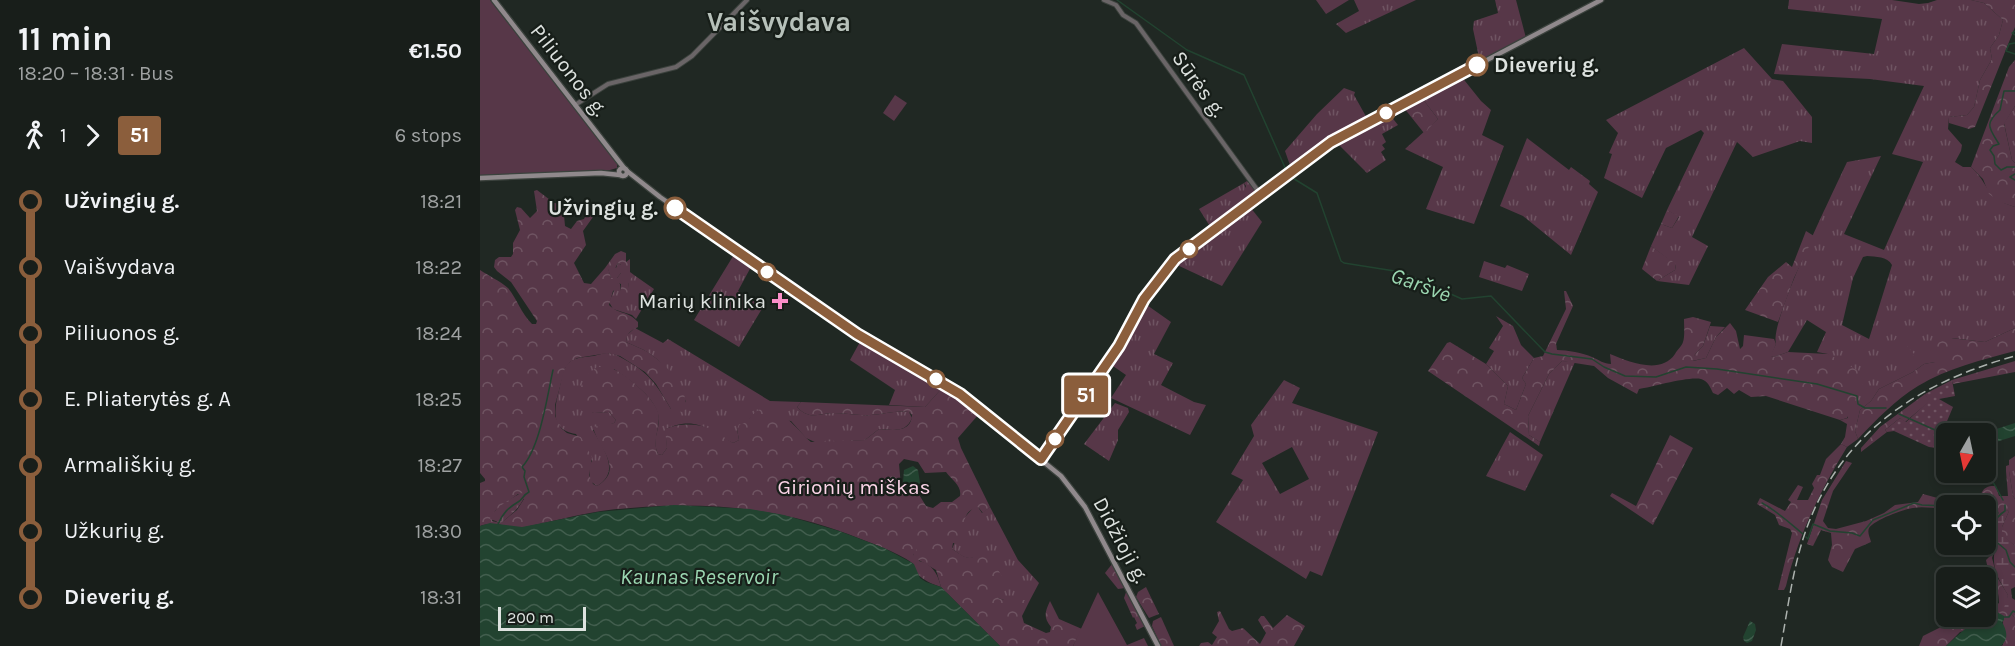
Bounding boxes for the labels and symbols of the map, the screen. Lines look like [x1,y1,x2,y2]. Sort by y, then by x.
district label: Vaišvydava [707,6,851,38]
street label: Piliuonos g. [526,19,612,121]
street label: Sūrės g. [1167,46,1231,122]
place label: Dieverių g. [1494,53,1599,77]
marker: Dieverių g. [1466,54,1488,76]
unlabelled marker [1377,104,1395,122]
place label: Užvingių g. [548,196,658,220]
marker: Užvingių g. [664,197,686,219]
unlabelled marker [1180,240,1198,258]
water label: Garšvė [1387,262,1454,308]
unlabelled marker [758,263,776,281]
place label: Marių klinika [639,289,766,313]
marker: Marių klinika [771,292,789,310]
unlabelled marker [927,370,945,388]
line badge: 51 [1059,376,1113,414]
north arrow [1936,423,1996,483]
unlabelled marker [1046,430,1064,448]
park label: Girionių miškas [777,475,931,499]
street label: Didžioji g. [1088,493,1154,587]
water label: Kaunas Reservoir [620,564,779,590]
scale bar [498,604,586,632]

